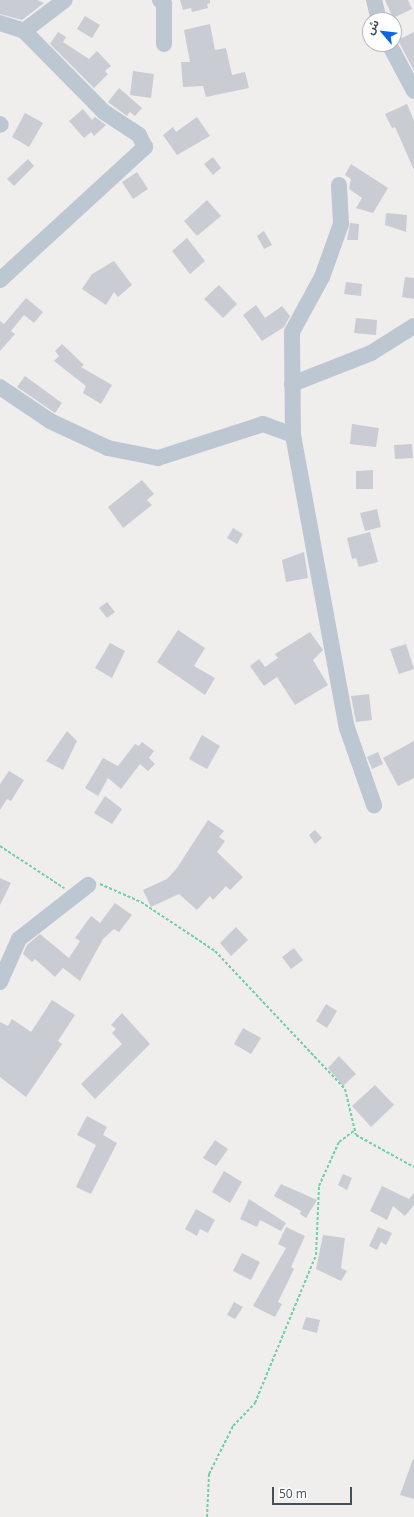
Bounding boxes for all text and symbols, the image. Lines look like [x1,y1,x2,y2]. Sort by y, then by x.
north arrow [362,12,402,52]
text: ش [362,16,382,37]
scale bar [274,1479,354,1505]
text: 50 m [279,1485,307,1502]

